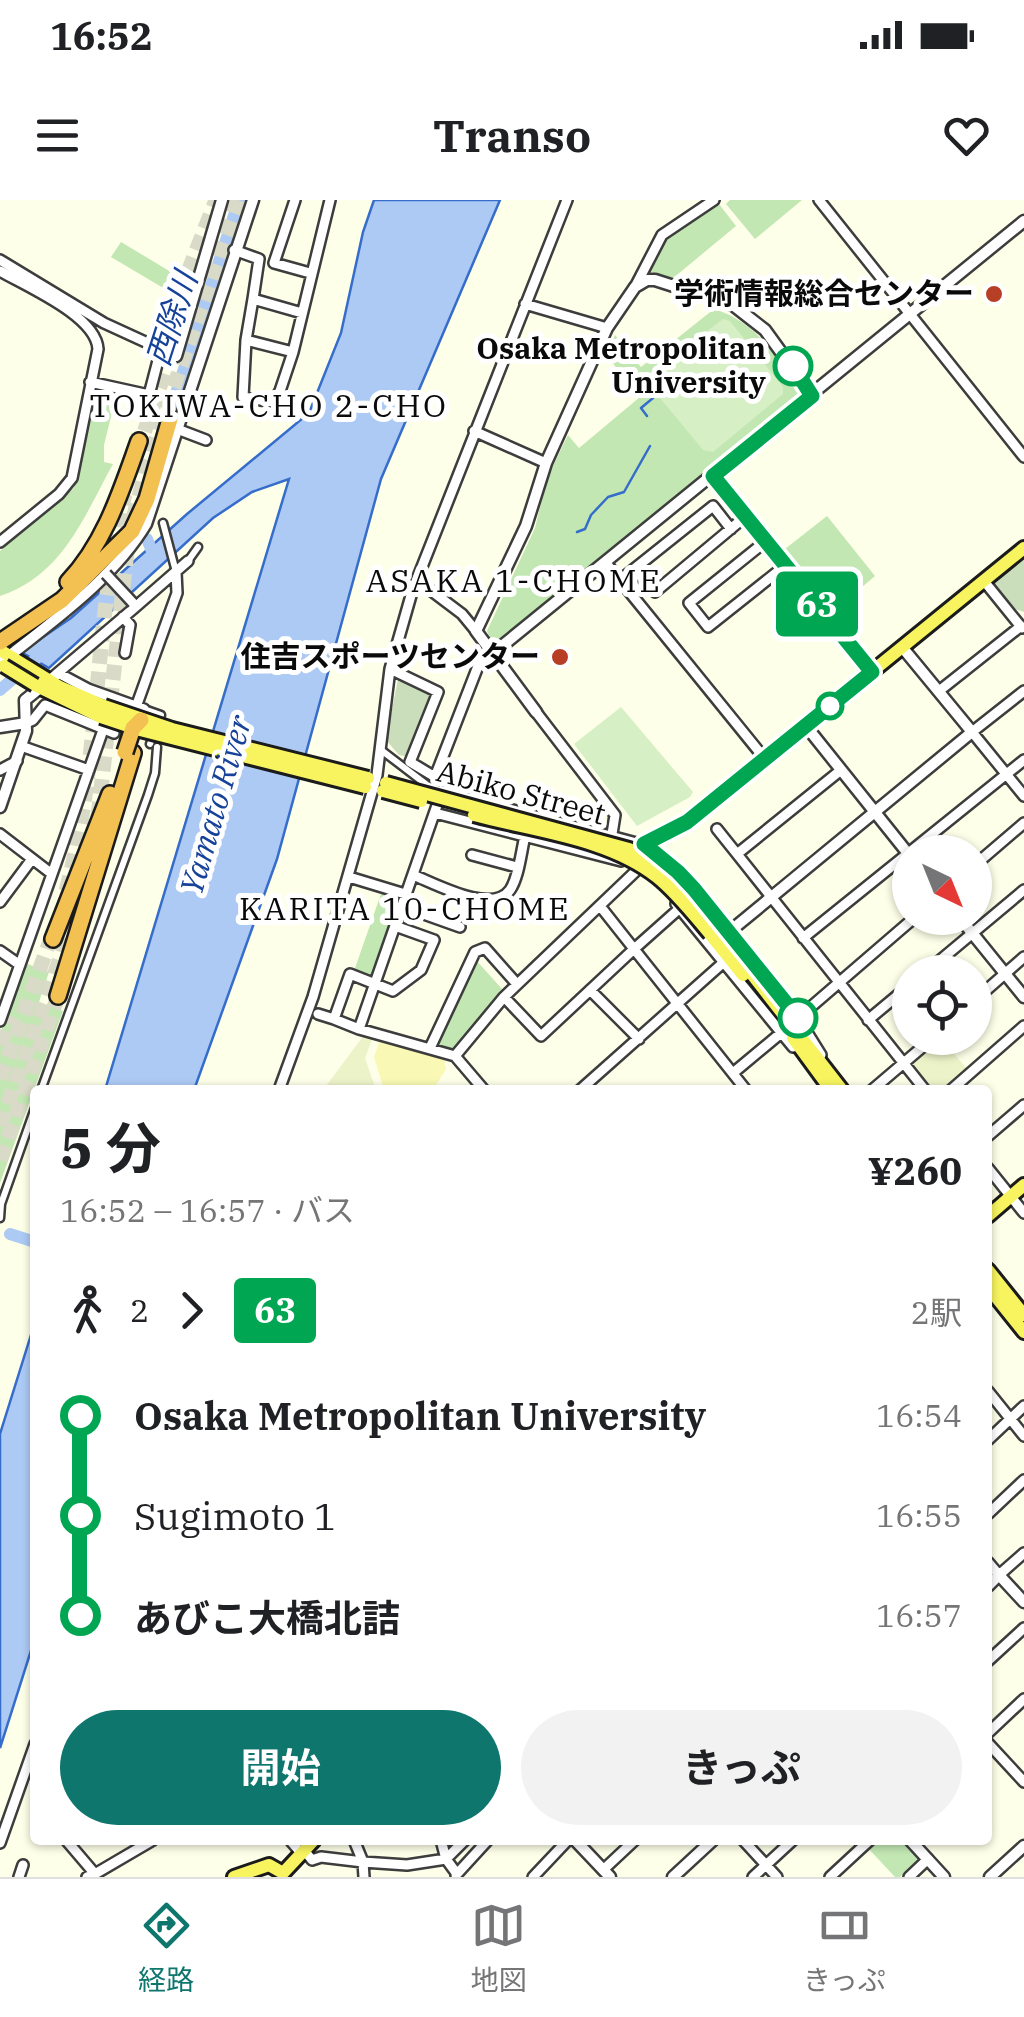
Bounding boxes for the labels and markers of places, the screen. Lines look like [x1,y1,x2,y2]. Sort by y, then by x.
place label: 学術情報総合センター [674,273,974,312]
marker: 学術情報総合センター [983,283,1005,305]
place label: Osaka Metropolitan University [476,328,766,401]
marker: Osaka Metropolitan University [774,347,812,385]
place label: 住吉スポーツセンター [241,636,540,675]
marker: 住吉スポーツセンター [549,646,571,668]
unlabelled marker [817,693,843,719]
unlabelled marker [779,999,817,1037]

